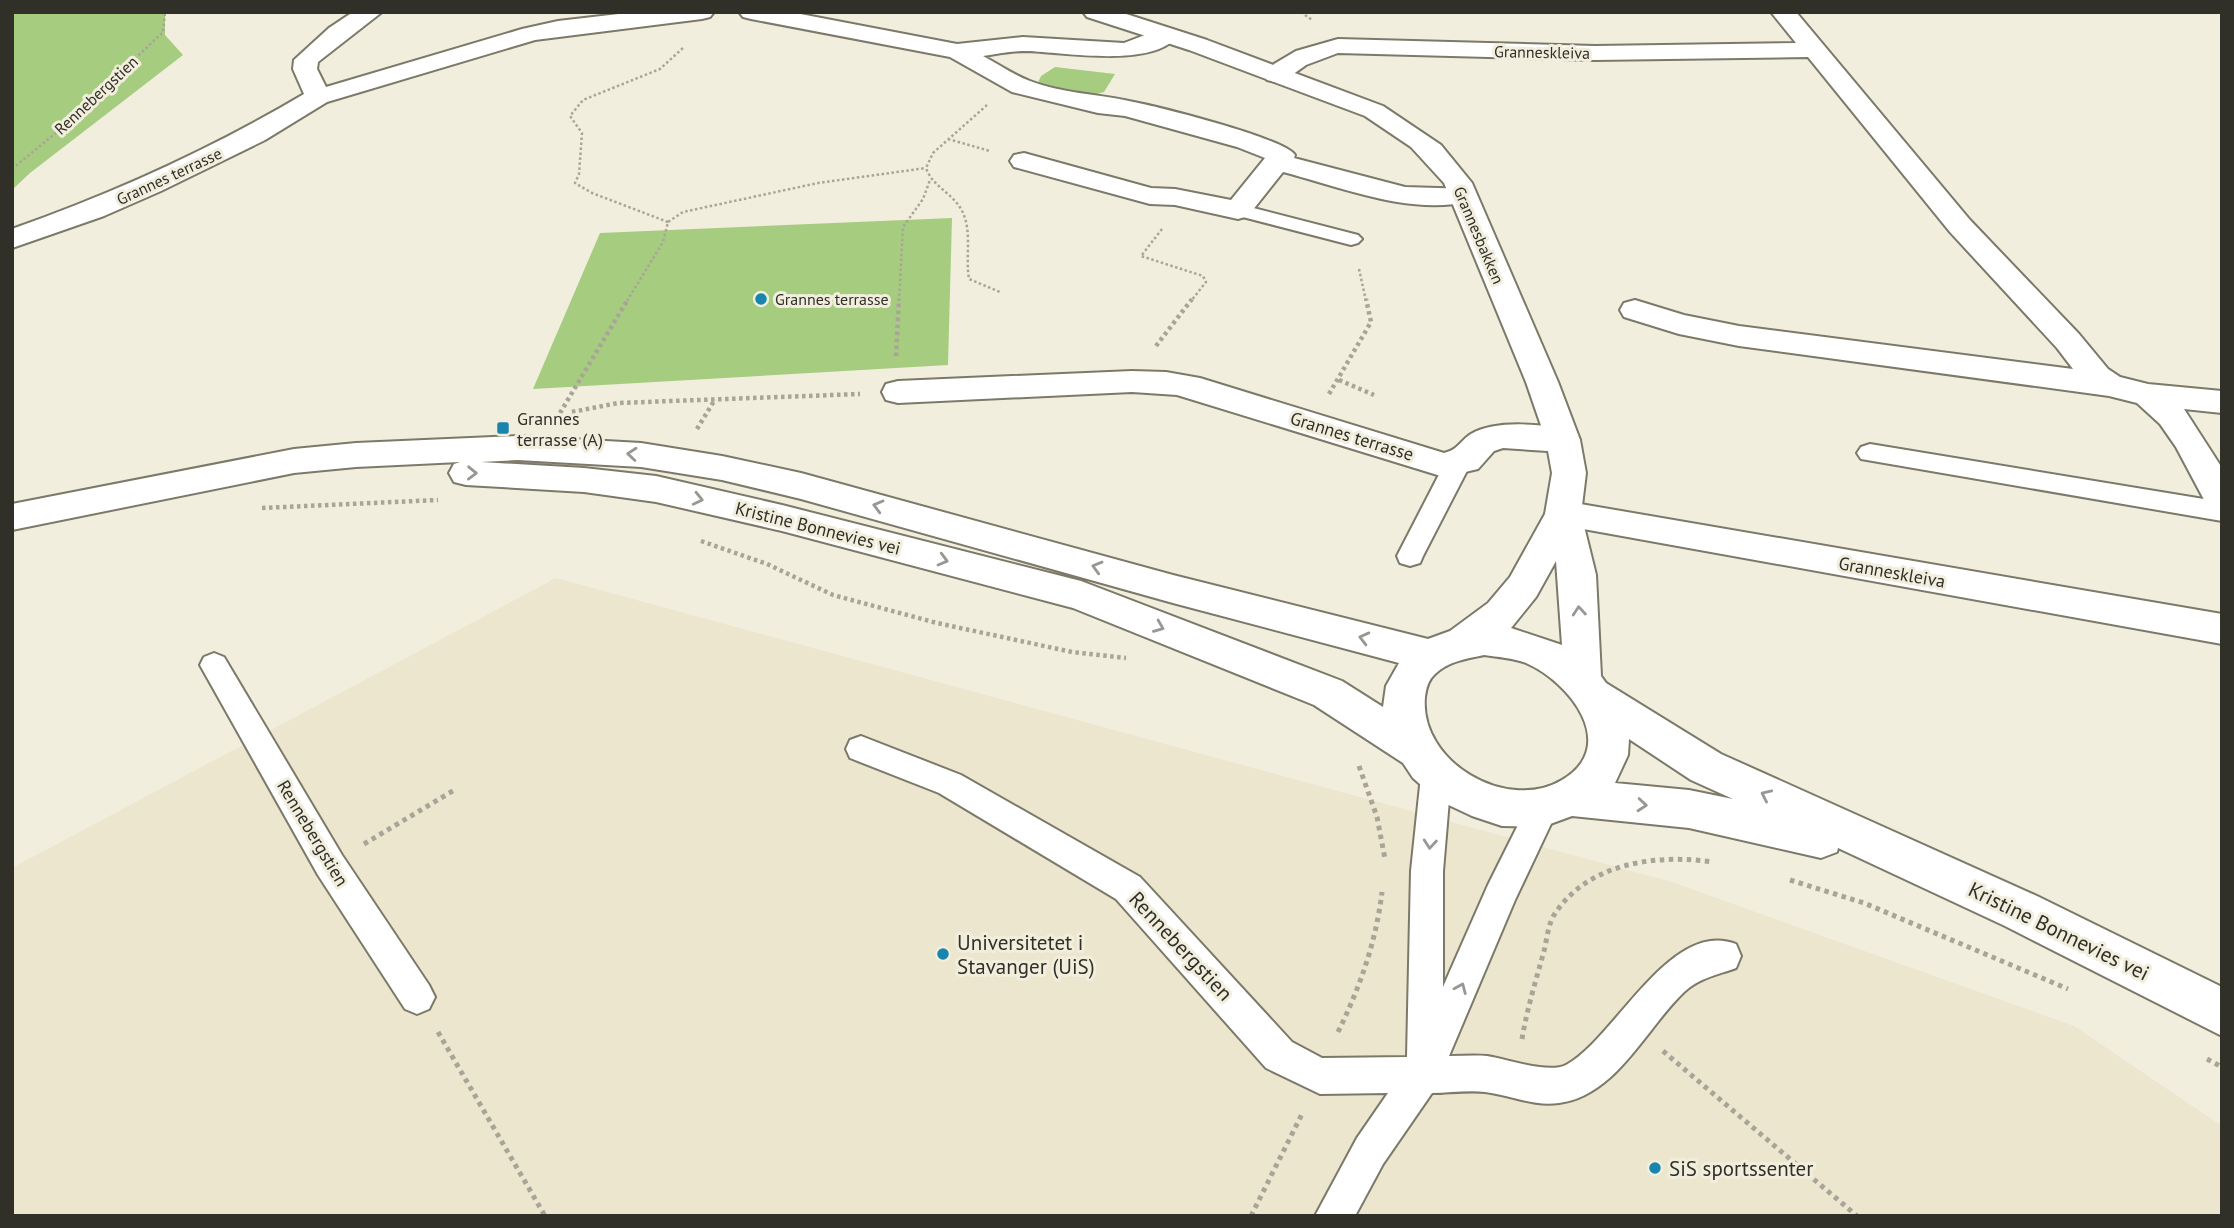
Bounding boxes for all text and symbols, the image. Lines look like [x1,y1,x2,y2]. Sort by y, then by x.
street label: Granneskleiva [1494,41,1590,63]
street label: Rennebergstien [50,51,142,139]
street label: Grannes terrasse [113,143,225,209]
street label: Grannesbakken [1449,183,1509,287]
place label: Grannes terrasse [775,289,889,309]
marker: Grannes terrasse [753,291,769,307]
street label: Grannes terrasse [1288,406,1416,466]
place label: Grannes terrasse (A) [517,407,603,451]
marker: Grannes terrasse (A) [495,420,511,436]
one-way arrow [626,447,637,462]
one-way arrow [467,466,478,481]
one-way arrow [692,491,704,505]
street label: Kristine Bonnevies vei [733,496,903,560]
one-way arrow [872,500,884,515]
street label: Granneskleiva [1837,551,1947,593]
one-way arrow [936,552,948,566]
one-way arrow [1091,561,1103,576]
one-way arrow [1572,605,1587,616]
one-way arrow [1153,618,1165,632]
one-way arrow [1358,632,1370,646]
street label: Rennebergstien [272,776,354,890]
one-way arrow [1761,789,1774,803]
one-way arrow [1636,797,1648,812]
one-way arrow [1423,839,1438,850]
street label: Kristine Bonnevies vei [1964,876,2154,986]
street label: Rennebergstien [1123,886,1239,1006]
place label: Universitetet i Stavanger (UiS) [957,929,1095,980]
marker: Universitetet i Stavanger (UiS) [935,946,951,962]
one-way arrow [1453,983,1467,995]
place label: SiS sportssenter [1669,1155,1813,1182]
marker: SiS sportssenter [1647,1160,1663,1176]

